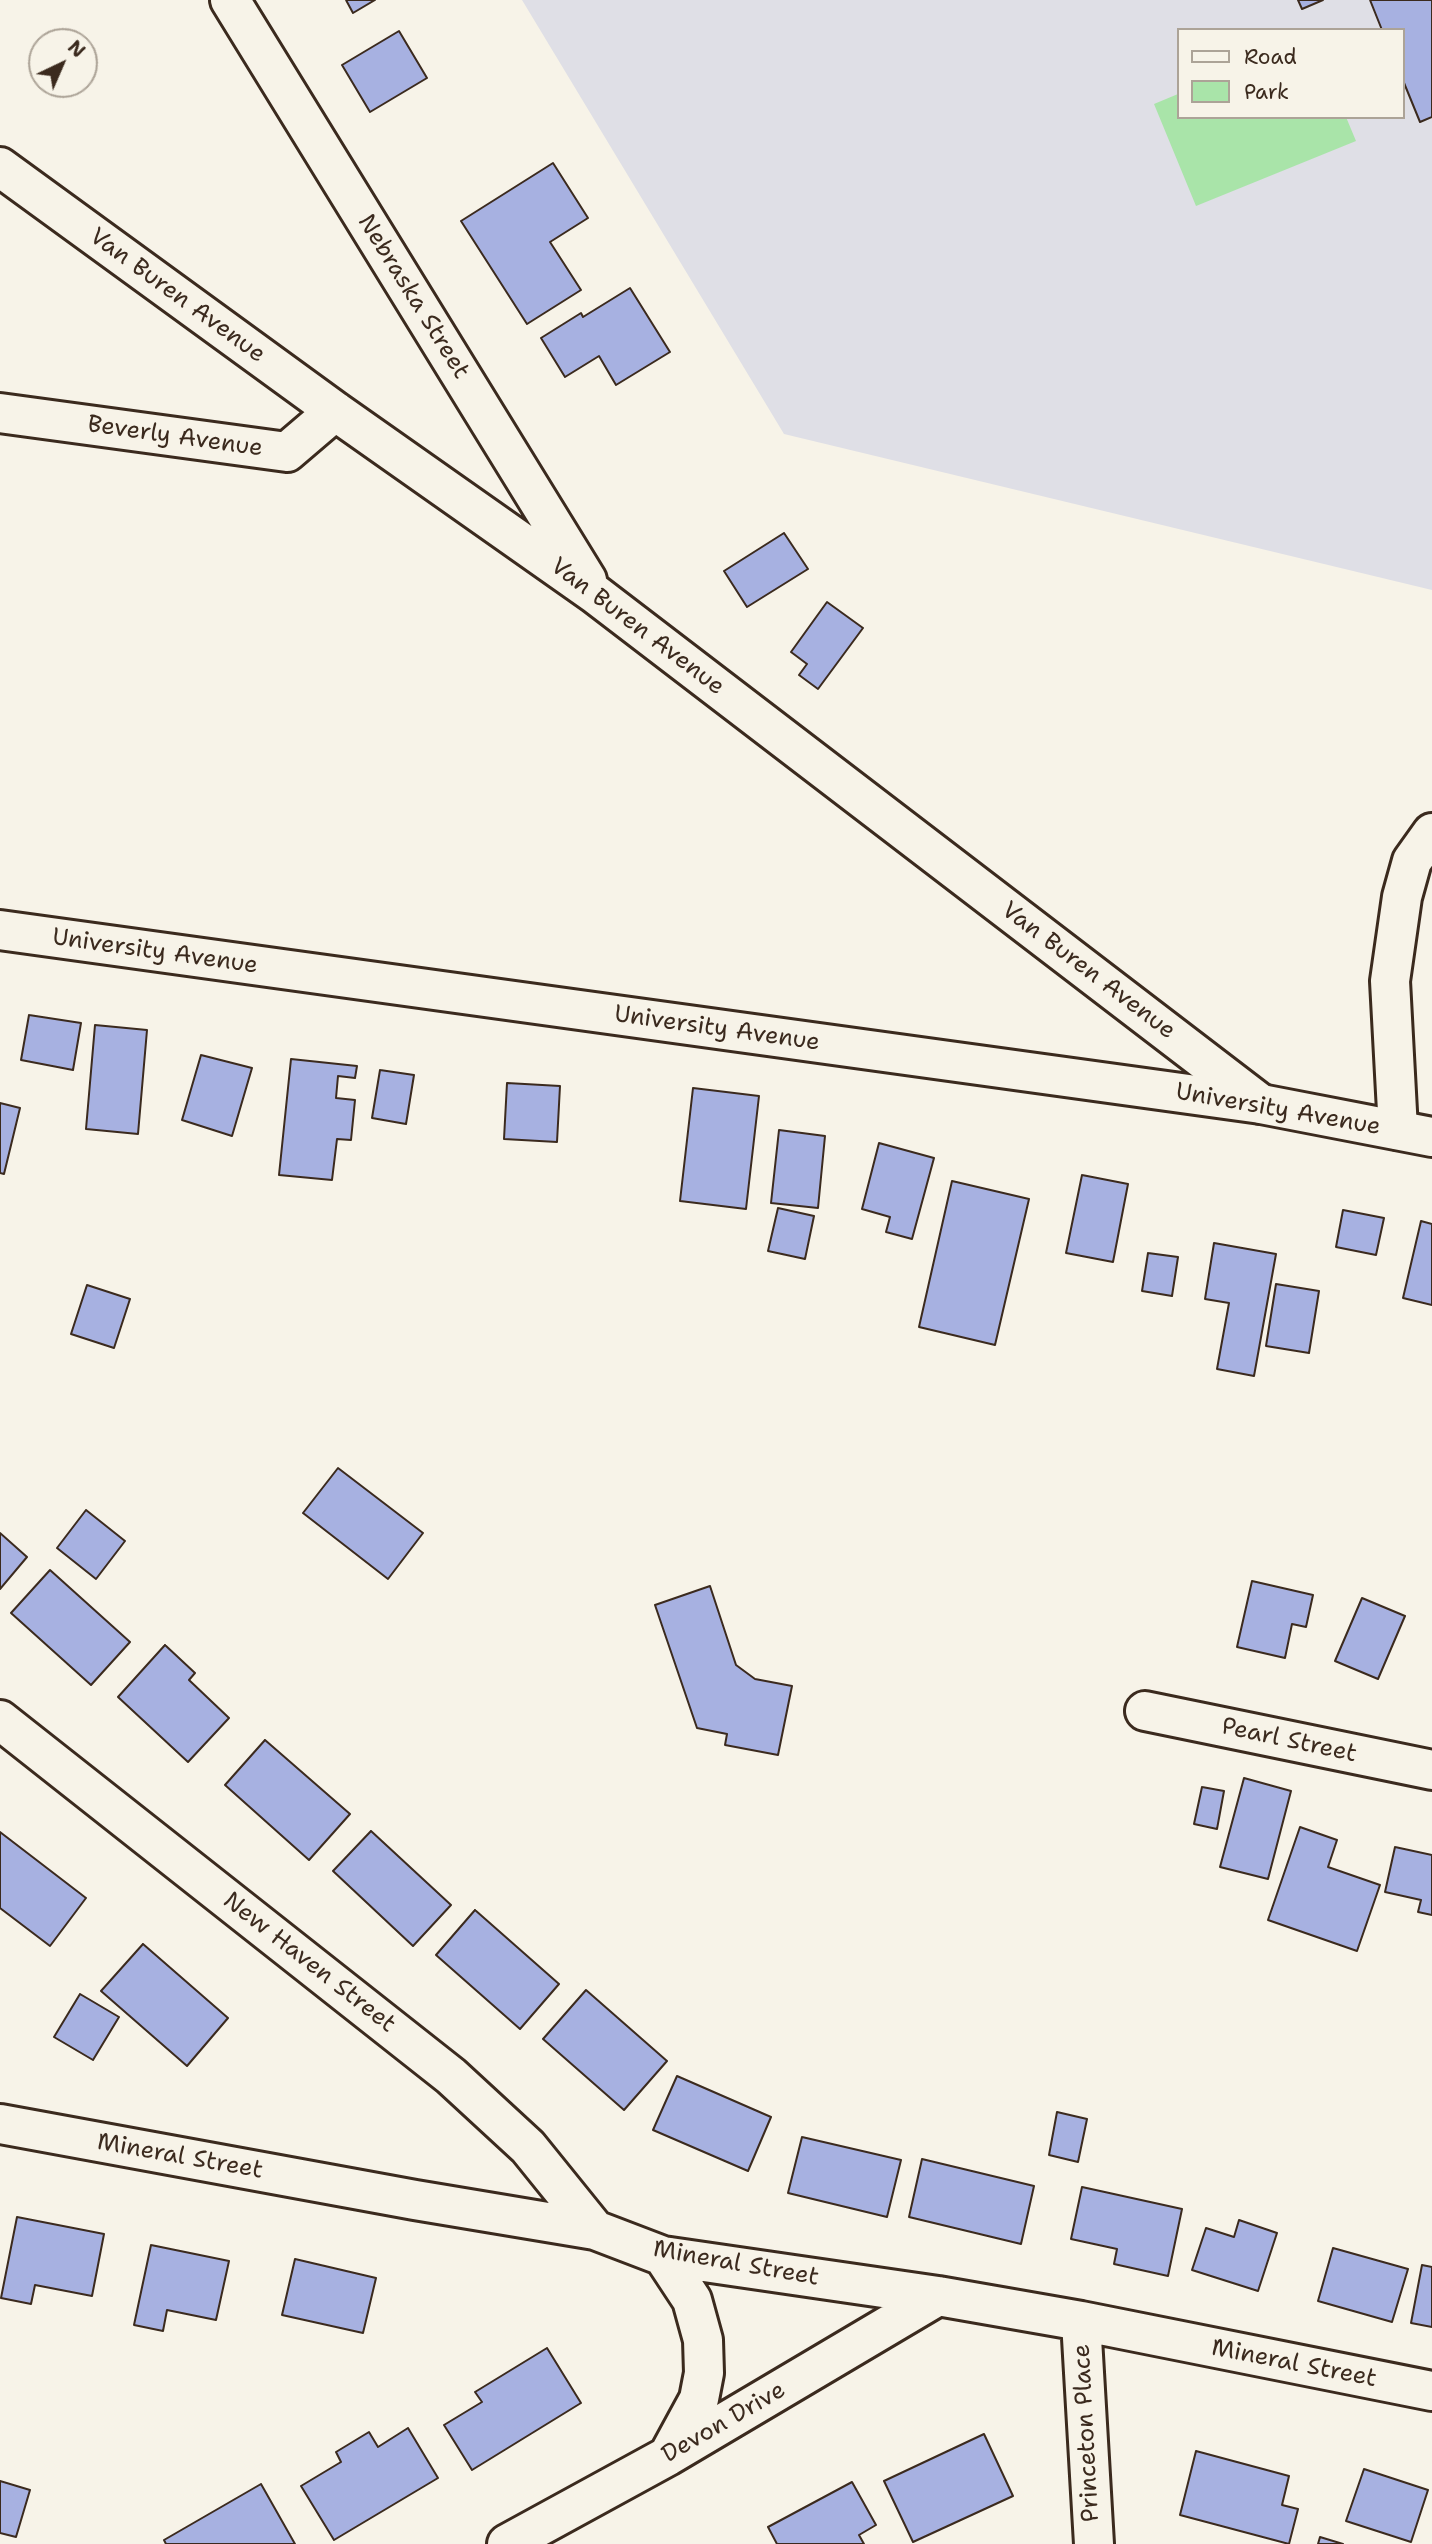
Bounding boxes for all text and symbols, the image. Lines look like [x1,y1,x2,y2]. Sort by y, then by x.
north arrow [28,28,98,98]
legend [1176,28,1404,119]
text: N [62,35,91,63]
text: Road [1244,43,1297,71]
text: Park [1244,78,1289,106]
street label: Nebraska Street [351,210,475,384]
street label: Van Buren Avenue [83,222,271,370]
street label: Beverly Avenue [85,410,265,464]
street label: Van Buren Avenue [544,552,730,702]
street label: Van Buren Avenue [995,896,1181,1046]
street label: University Avenue [50,923,260,981]
street label: University Avenue [612,1000,822,1058]
street label: University Avenue [1173,1078,1383,1142]
street label: Pearl Street [1219,1713,1359,1769]
street label: New Haven Street [217,1887,401,2039]
street label: Mineral Street [95,2128,265,2186]
street label: Mineral Street [651,2235,821,2293]
street label: Mineral Street [1209,2334,1379,2394]
street label: Princeton Place [1068,2343,1106,2523]
street label: Devon Drive [657,2376,791,2470]

